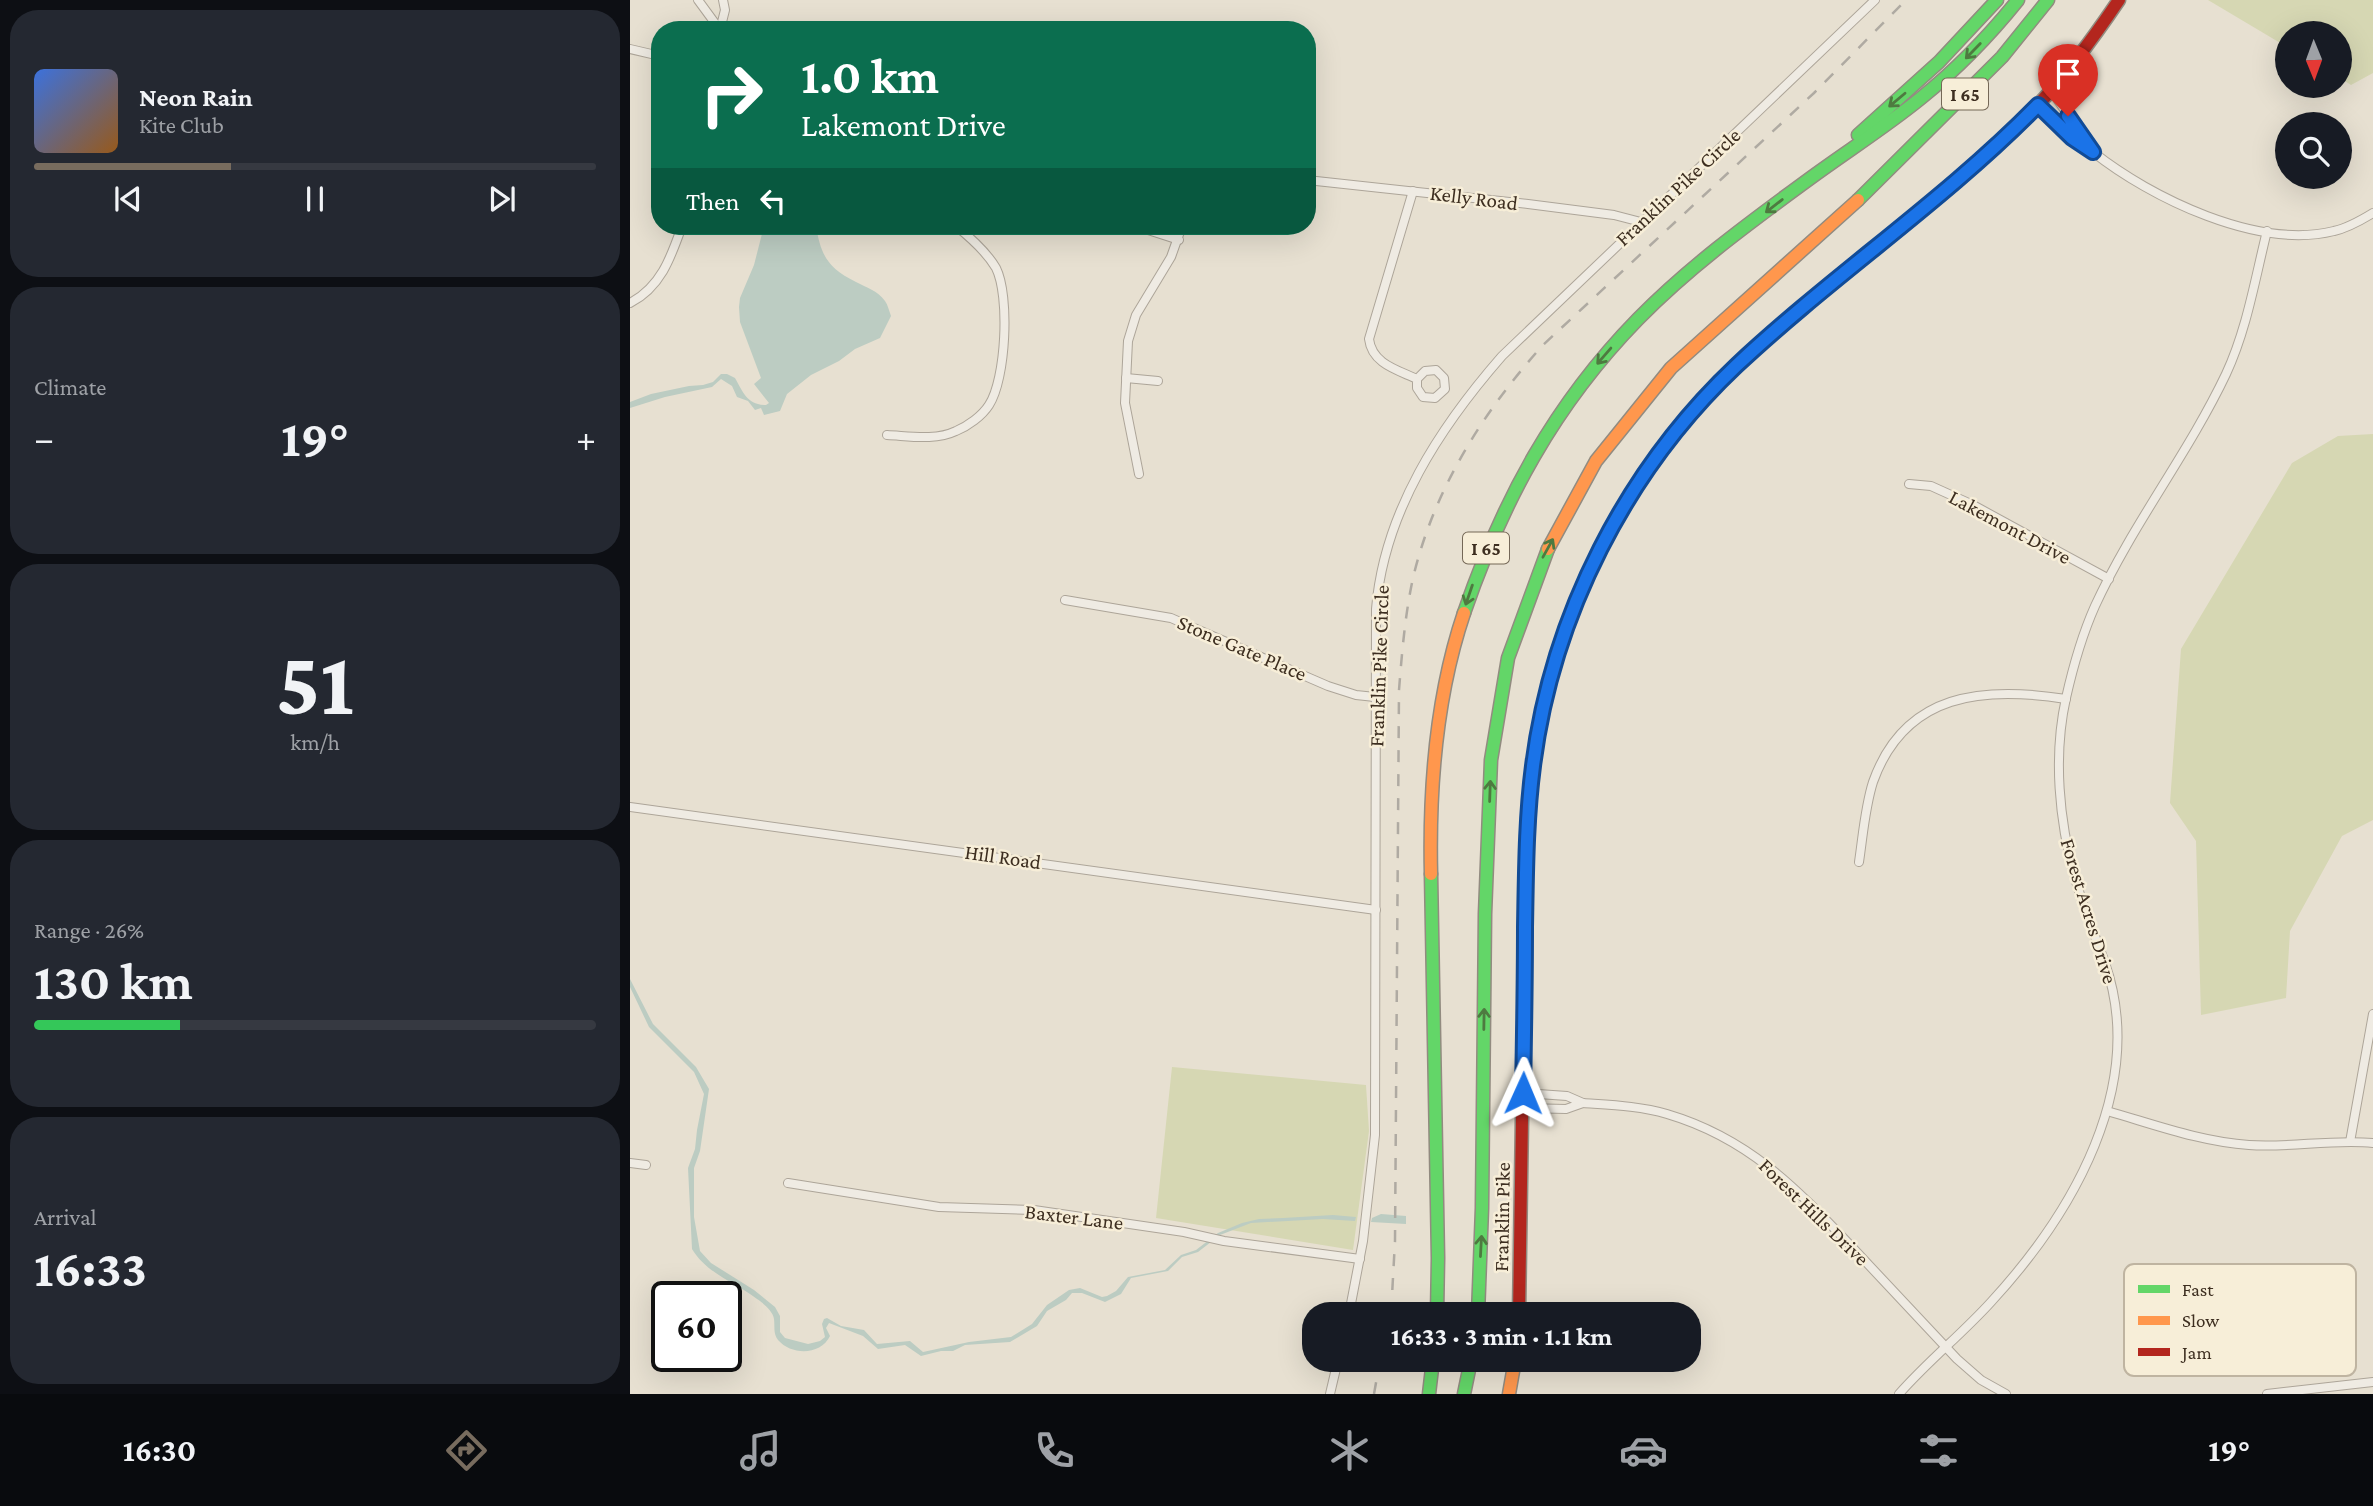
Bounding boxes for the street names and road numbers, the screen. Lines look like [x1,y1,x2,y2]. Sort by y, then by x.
road number: I 65 [1942,78,1988,110]
street label: Franklin Pike Circle [1611,123,1745,251]
street label: Kelly Road [1429,181,1519,215]
street label: Lakemont Drive [1945,485,2075,569]
road number: I 65 [1463,533,1509,564]
street label: Franklin Pike Circle [1364,585,1394,747]
street label: Stone Gate Place [1174,610,1310,686]
street label: Forest Acres Drive [2056,836,2122,986]
street label: Hill Road [963,840,1043,874]
street label: Forest Hills Drive [1754,1153,1874,1271]
street label: Franklin Pike [1489,1162,1515,1272]
street label: Baxter Lane [1023,1199,1125,1235]

